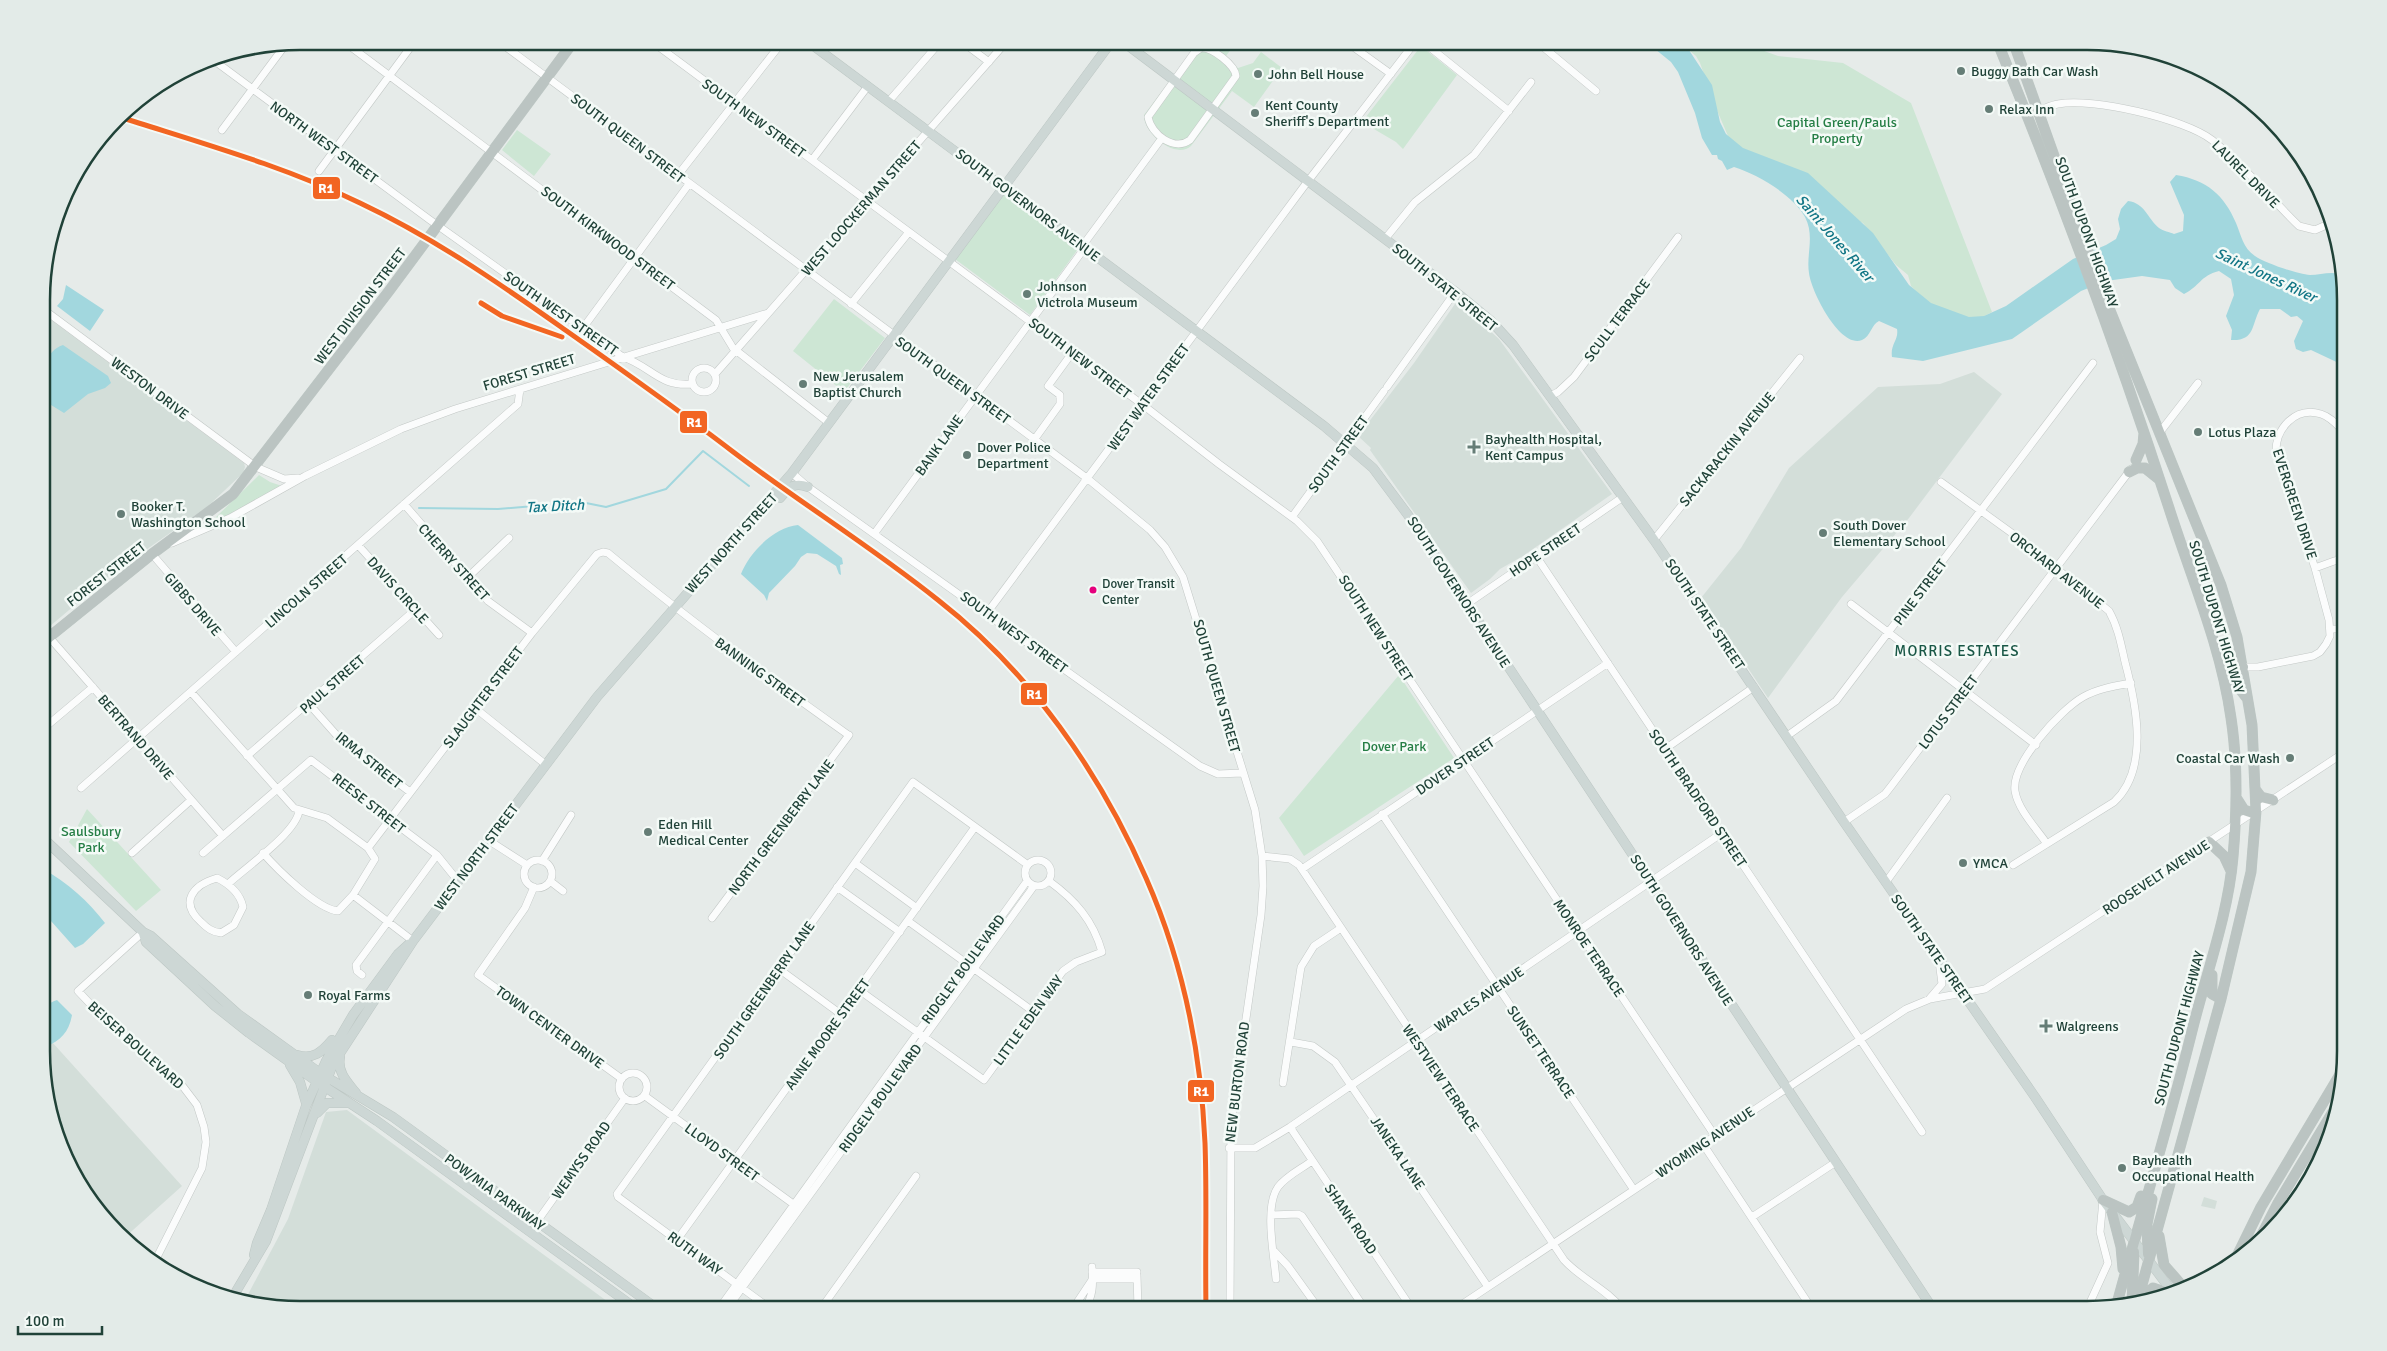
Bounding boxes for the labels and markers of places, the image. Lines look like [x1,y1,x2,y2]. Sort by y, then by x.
place label: Buggy Bath Car Wash [1971,63,2098,80]
marker: Buggy Bath Car Wash [1955,65,1967,77]
place label: John Bell House [1268,66,1364,83]
marker: John Bell House [1252,68,1264,80]
place label: Kent County Sheriff's Department [1265,97,1389,130]
place label: Relax Inn [1999,101,2054,118]
marker: Relax Inn [1983,103,1995,115]
marker: Kent County Sheriff's Department [1249,107,1261,119]
place label: Johnson Victrola Museum [1037,278,1138,311]
marker: Johnson Victrola Museum [1021,288,1033,300]
place label: New Jerusalem Baptist Church [813,368,904,401]
marker: New Jerusalem Baptist Church [797,378,809,390]
place label: Lotus Plaza [2208,424,2276,441]
marker: Lotus Plaza [2192,426,2204,438]
place label: Bayhealth Hospital, Kent Campus [1485,431,1602,464]
place label: Dover Police Department [977,439,1051,472]
marker: Bayhealth Hospital, Kent Campus [1467,440,1481,454]
marker: Dover Police Department [961,449,973,461]
place label: Booker T. Washington School [131,498,246,531]
marker: Booker T. Washington School [115,508,127,520]
place label: South Dover Elementary School [1833,517,1946,550]
marker: South Dover Elementary School [1817,527,1829,539]
place label: Dover Transit Center [1102,576,1175,608]
marker: Dover Transit Center [1088,585,1098,595]
place label: Coastal Car Wash [2176,750,2280,767]
marker: Coastal Car Wash [2284,752,2296,764]
place label: Eden Hill Medical Center [658,816,749,849]
marker: Eden Hill Medical Center [642,826,654,838]
place label: YMCA [1973,855,2008,872]
marker: YMCA [1957,857,1969,869]
place label: Royal Farms [318,987,390,1004]
marker: Royal Farms [302,989,314,1001]
place label: Walgreens [2056,1018,2119,1035]
marker: Walgreens [2040,1020,2052,1032]
place label: Bayhealth Occupational Health [2132,1152,2254,1185]
marker: Bayhealth Occupational Health [2116,1162,2128,1174]

